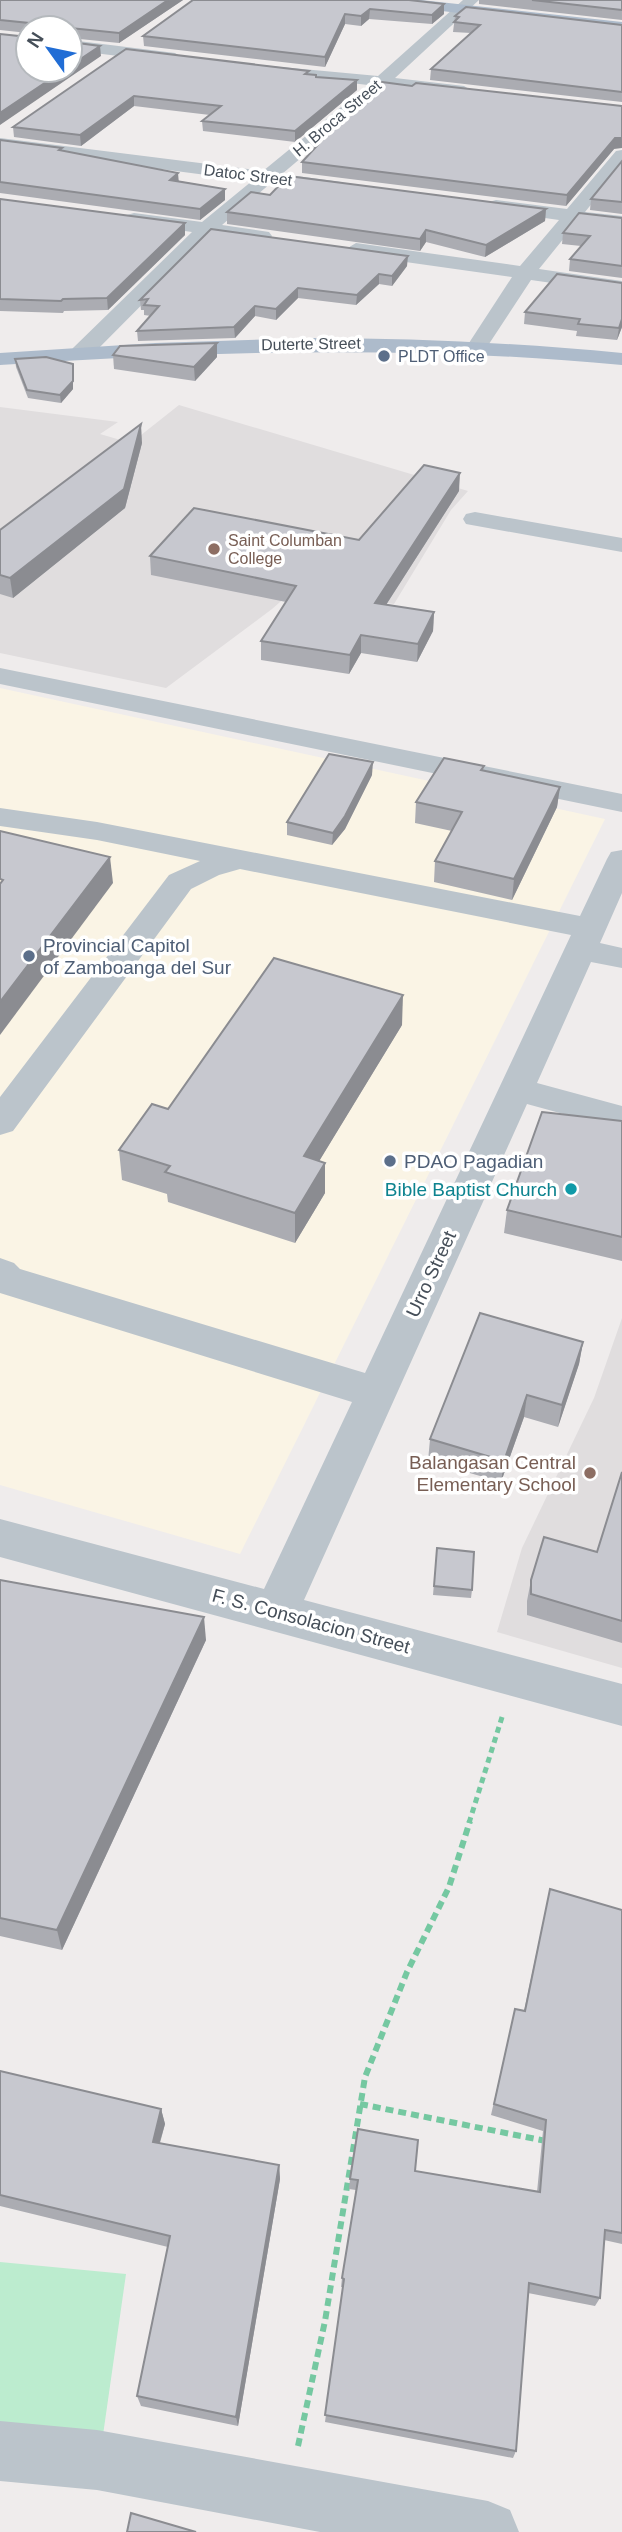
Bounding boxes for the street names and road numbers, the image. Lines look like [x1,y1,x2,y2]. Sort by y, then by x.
street label: H. Broca Street [290,76,385,160]
street label: Datoc Street [203,161,294,189]
street label: Duterte Street [261,335,361,353]
street label: Urro Street [402,1227,460,1321]
street label: F. S. Consolacion Street [210,1584,413,1658]

